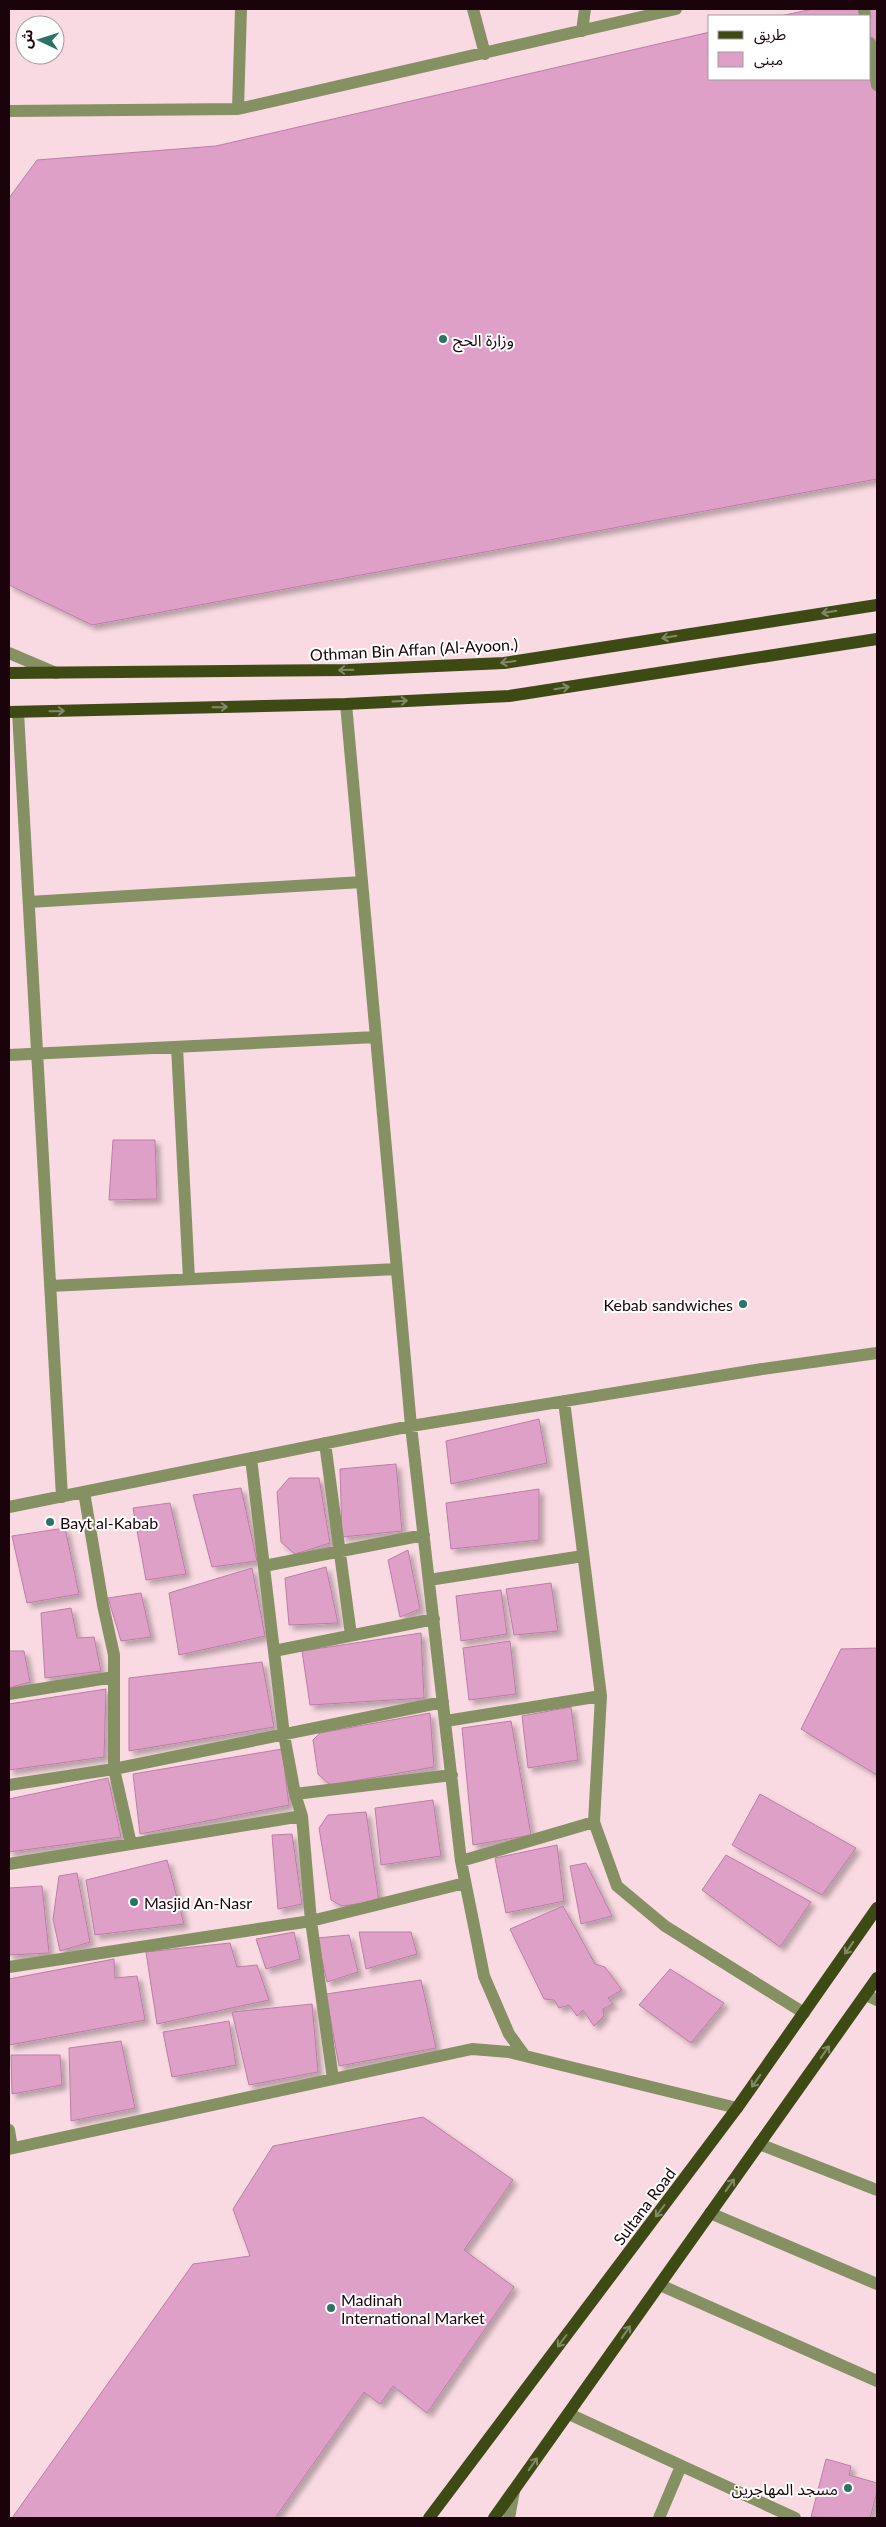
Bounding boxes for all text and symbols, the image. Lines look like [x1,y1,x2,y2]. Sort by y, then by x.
north arrow [15,15,65,65]
legend [708,15,871,80]
text: طريق [754,25,786,45]
text: ش [17,29,36,49]
text: مبنى [754,50,783,69]
place label: وزارة الحج [453,330,514,353]
marker: وزارة الحج [437,333,449,345]
one-way arrow [821,607,837,617]
one-way arrow [661,632,677,642]
street label: Othman Bin Affan (Al-Ayoon.) [310,634,518,664]
one-way arrow [500,657,516,667]
one-way arrow [338,665,354,675]
one-way arrow [553,682,569,692]
one-way arrow [392,697,408,706]
one-way arrow [212,702,228,712]
one-way arrow [49,706,65,716]
place label: Kebab sandwiches [603,1295,733,1314]
marker: Kebab sandwiches [737,1298,749,1310]
place label: Bayt al-Kabab [60,1513,158,1532]
marker: Bayt al-Kabab [44,1516,56,1528]
place label: Masjid An-Nasr [144,1893,252,1912]
marker: Masjid An-Nasr [128,1896,140,1908]
one-way arrow [844,1940,854,1954]
one-way arrow [819,2046,830,2059]
one-way arrow [751,2074,761,2088]
street label: Sultana Road [609,2164,679,2248]
one-way arrow [725,2178,735,2192]
one-way arrow [654,2204,665,2217]
place label: Madinah International Market [341,2290,485,2327]
marker: Madinah International Market [325,2302,337,2314]
one-way arrow [621,2326,632,2339]
one-way arrow [557,2334,567,2348]
one-way arrow [528,2458,538,2472]
place label: مسجد المهاجرين [731,2479,838,2499]
marker: مسجد المهاجرين [842,2482,854,2494]

